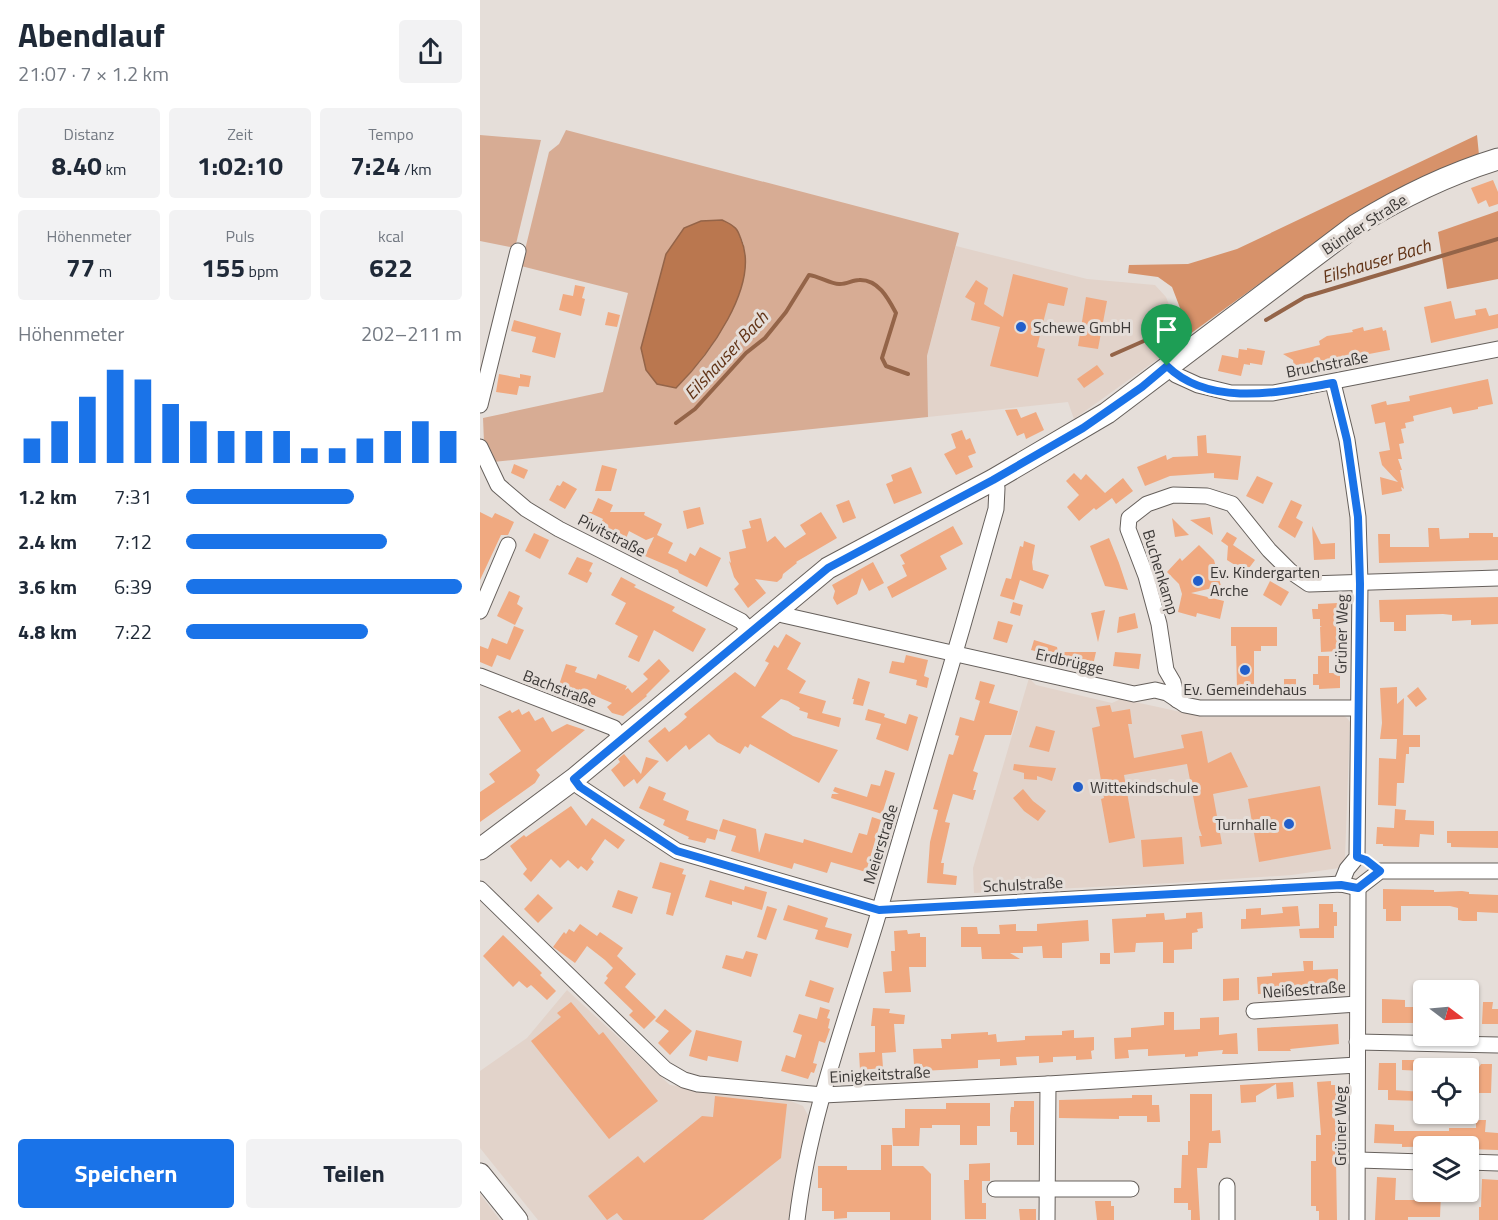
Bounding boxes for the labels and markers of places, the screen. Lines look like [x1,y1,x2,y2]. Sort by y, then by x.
pin [1141,304,1192,366]
place label: Schewe GmbH [1033,315,1131,339]
marker: Schewe GmbH [1014,320,1028,334]
place label: Ev. Kindergarten Arche [1210,560,1320,602]
marker: Ev. Kindergarten Arche [1191,574,1205,588]
marker: Ev. Gemeindehaus [1238,663,1252,677]
place label: Ev. Gemeindehaus [1183,677,1307,701]
place label: Wittekindschule [1090,775,1199,799]
marker: Wittekindschule [1071,780,1085,794]
place label: Turnhalle [1215,812,1277,836]
marker: Turnhalle [1282,817,1296,831]

